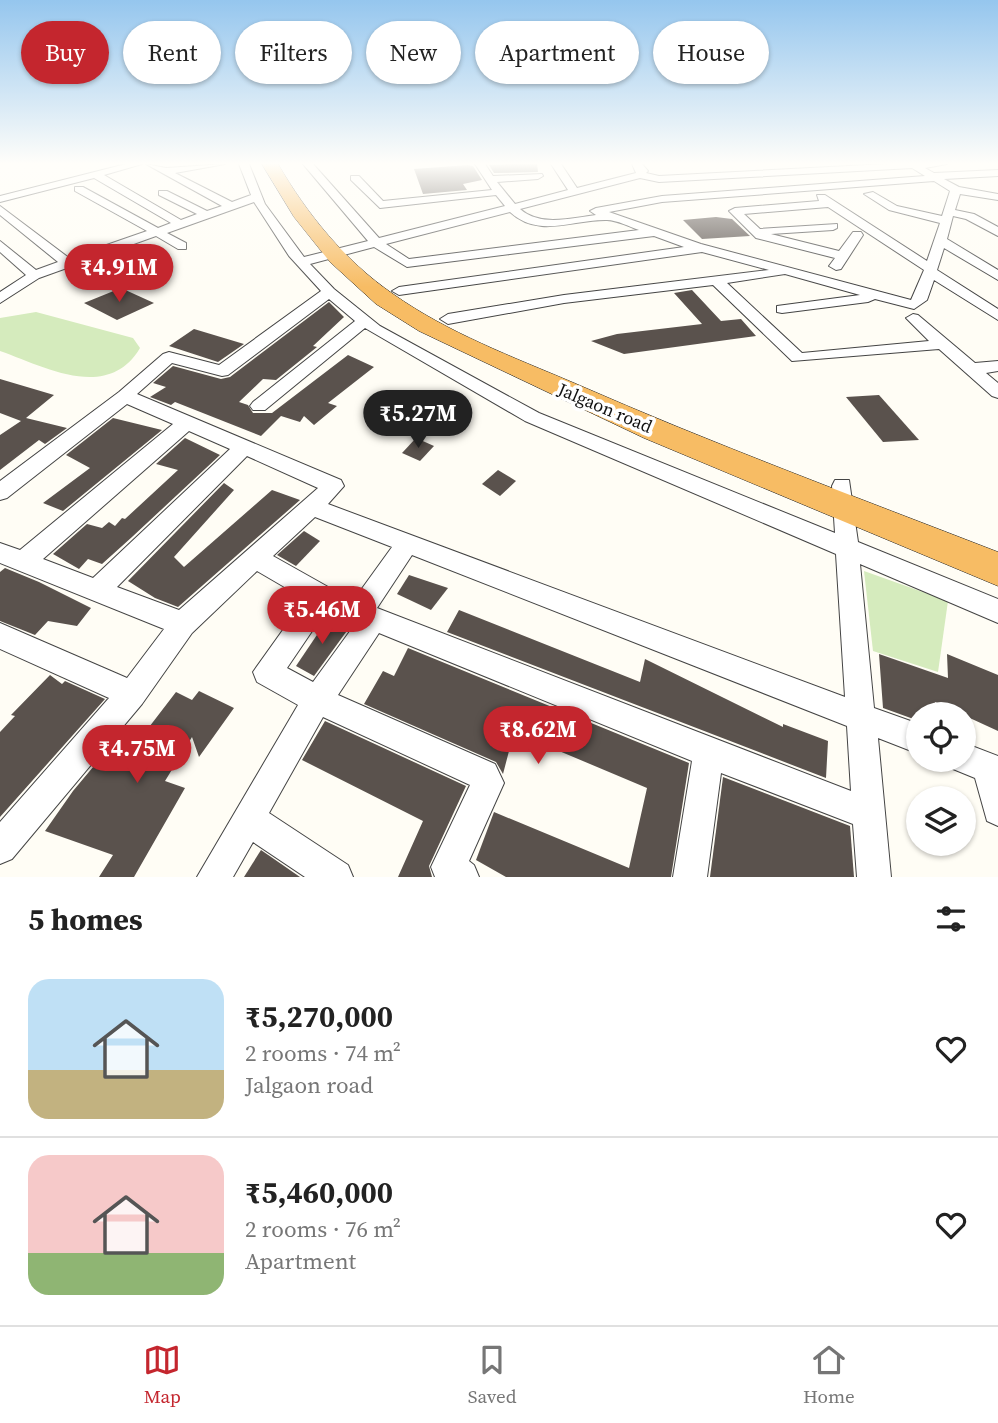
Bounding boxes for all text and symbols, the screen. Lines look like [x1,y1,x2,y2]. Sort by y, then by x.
chip: Buy [21,21,109,84]
chip: Rent [123,21,221,84]
chip: Filters [235,21,352,84]
chip: New [366,21,461,84]
chip: Apartment [475,21,639,84]
chip: House [653,21,769,84]
pin: ₹4.91M [62,244,176,304]
text: ₹4.91M [80,251,158,283]
street label: Jalgaon road [553,376,656,439]
pin: ₹5.27M [361,391,475,450]
text: ₹5.27M [379,397,457,429]
pin: ₹5.46M [265,586,379,646]
text: ₹5.46M [283,593,361,625]
map controls [906,702,976,856]
button: locate [906,702,976,772]
pin: ₹8.62M [481,706,595,766]
text: ₹8.62M [499,713,577,745]
pin: ₹4.75M [80,726,194,785]
text: ₹4.75M [98,732,176,764]
button: layers [906,786,976,856]
text: 5 homes [28,899,143,940]
icon: filters [932,900,970,938]
text: ₹5,270,000 [245,996,393,1037]
icon: home [84,1007,168,1091]
icon: heart [932,1030,970,1068]
text: 2 rooms · 74 m² [245,1037,401,1069]
text: Jalgaon road [245,1069,373,1101]
text: ₹5,460,000 [245,1172,393,1213]
icon: home [84,1183,168,1267]
icon: heart [932,1206,970,1244]
text: 2 rooms · 76 m² [245,1213,401,1245]
text: Apartment [245,1245,356,1277]
tab: Map [143,1341,181,1409]
tab: Saved [468,1341,516,1409]
tab: Home [803,1341,855,1409]

